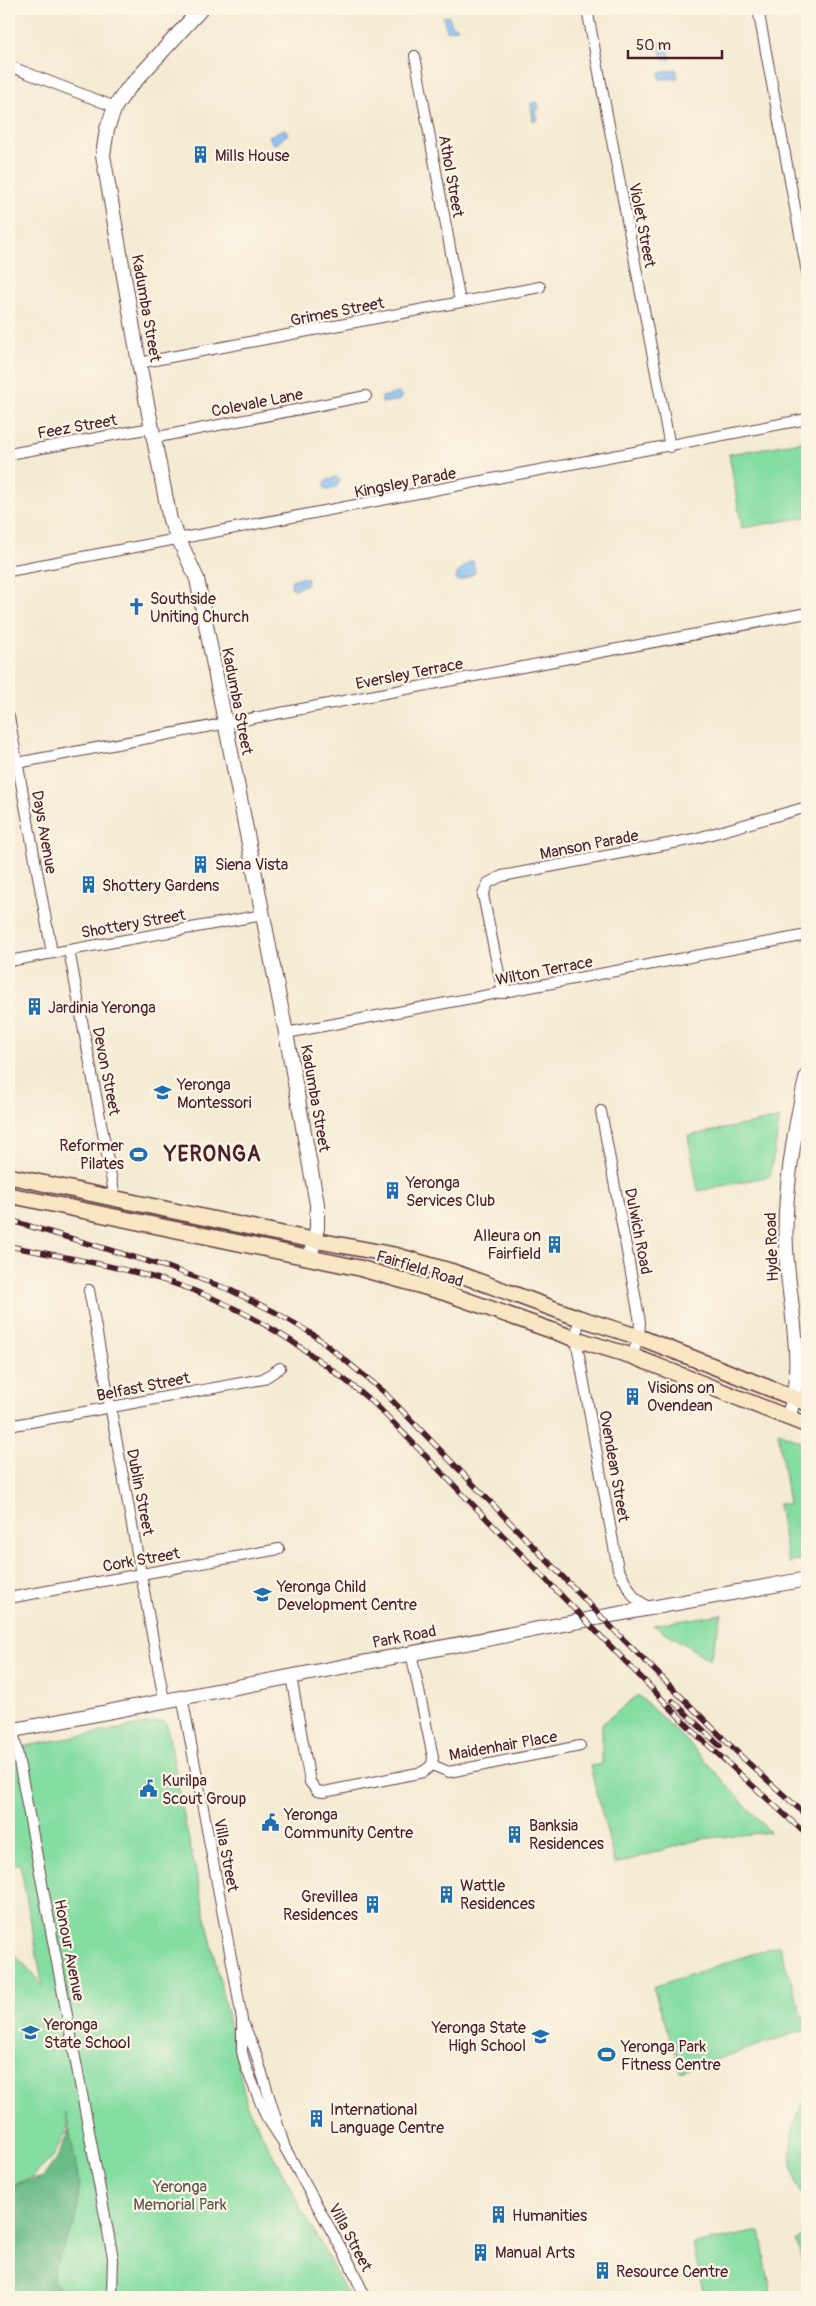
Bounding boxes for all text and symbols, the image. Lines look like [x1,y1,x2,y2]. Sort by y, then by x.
scale bar [628,28,722,60]
text: 50 m [636,36,671,55]
street label: Athol Street [434,133,468,220]
building icon: Mills House [191,145,211,165]
place label: Mills House [215,146,290,166]
street label: Violet Street [624,181,660,270]
street label: Kadumba Street [127,253,165,364]
street label: Grimes Street [289,293,386,331]
street label: Colevale Lane [210,384,305,422]
street label: Feez Street [36,410,119,444]
street label: Kingsley Parade [353,463,458,503]
place label: Southside Uniting Church [150,589,249,627]
church icon: Southside Uniting Church [126,597,146,617]
street label: Kadumba Street [217,646,257,757]
street label: Eversley Terrace [354,654,465,694]
street label: Days Avenue [27,789,61,875]
street label: Manson Parade [538,826,640,864]
building icon: Siena Vista [191,854,211,874]
place label: Siena Vista [215,855,288,875]
building icon: Shottery Gardens [78,875,98,895]
place label: Shottery Gardens [102,876,219,896]
street label: Shottery Street [79,905,187,943]
street label: Wilton Terrace [494,952,595,990]
building icon: Jardinia Yeronga [24,997,44,1017]
place label: Jardinia Yeronga [48,998,156,1018]
street label: Devon Street [88,1025,124,1118]
street label: Kadumba Street [296,1043,334,1154]
place label: Yeronga Montessori [176,1075,252,1113]
school or university icon: Yeronga Montessori [153,1083,173,1103]
place label: Reformer Pilates [59,1136,124,1174]
district label: YERONGA [163,1141,262,1168]
sports icon: Reformer Pilates [128,1144,148,1164]
place label: Yeronga Services Club [405,1173,495,1211]
building icon: Yeronga Services Club [382,1181,402,1201]
street label: Dulwich Road [620,1186,656,1276]
street label: Hyde Road [761,1212,783,1282]
place label: Alleura on Fairfield [473,1226,541,1264]
building icon: Alleura on Fairfield [545,1234,565,1254]
street label: Fairfield Road [374,1246,466,1292]
street label: Belfast Street [95,1368,192,1406]
place label: Visions on Ovendean [647,1378,715,1416]
building icon: Visions on Ovendean [623,1386,643,1406]
street label: Ovendean Street [594,1409,634,1524]
street label: Dublin Street [122,1447,158,1538]
street label: Cork Street [101,1543,182,1577]
place label: Yeronga Child Development Centre [276,1577,417,1615]
school or university icon: Yeronga Child Development Centre [253,1585,273,1605]
street label: Park Road [371,1621,438,1653]
street label: Maidenhair Place [448,1727,559,1765]
place label: Kurilpa Scout Group [162,1771,246,1809]
public building icon: Kurilpa Scout Group [138,1779,158,1799]
place label: Yeronga Community Centre [283,1805,413,1843]
public building icon: Yeronga Community Centre [260,1813,280,1833]
place label: Banksia Residences [529,1816,604,1854]
street label: Villa Street [209,1817,243,1894]
building icon: Banksia Residences [505,1824,525,1844]
place label: Wattle Residences [460,1876,535,1914]
building icon: Wattle Residences [436,1884,456,1904]
place label: Grevillea Residences [283,1887,358,1925]
building icon: Grevillea Residences [362,1895,382,1915]
street label: Honour Avenue [49,1898,89,2003]
place label: Yeronga State School [43,2015,131,2053]
place label: Yeronga State High School [431,2018,526,2056]
school or university icon: Yeronga State School [20,2023,40,2043]
school or university icon: Yeronga State High School [530,2026,550,2046]
place label: Yeronga Park Fitness Centre [620,2037,721,2075]
sports icon: Yeronga Park Fitness Centre [597,2045,617,2065]
place label: International Language Centre [330,2100,444,2138]
building icon: International Language Centre [306,2108,326,2128]
park label: Yeronga Memorial Park [133,2177,227,2215]
street label: Villa Street [324,2200,377,2275]
building icon: Humanities [488,2205,508,2225]
place label: Humanities [512,2206,587,2226]
building icon: Manual Arts [471,2242,491,2262]
place label: Manual Arts [495,2243,575,2263]
building icon: Resource Centre [592,2261,612,2281]
place label: Resource Centre [616,2262,728,2282]

